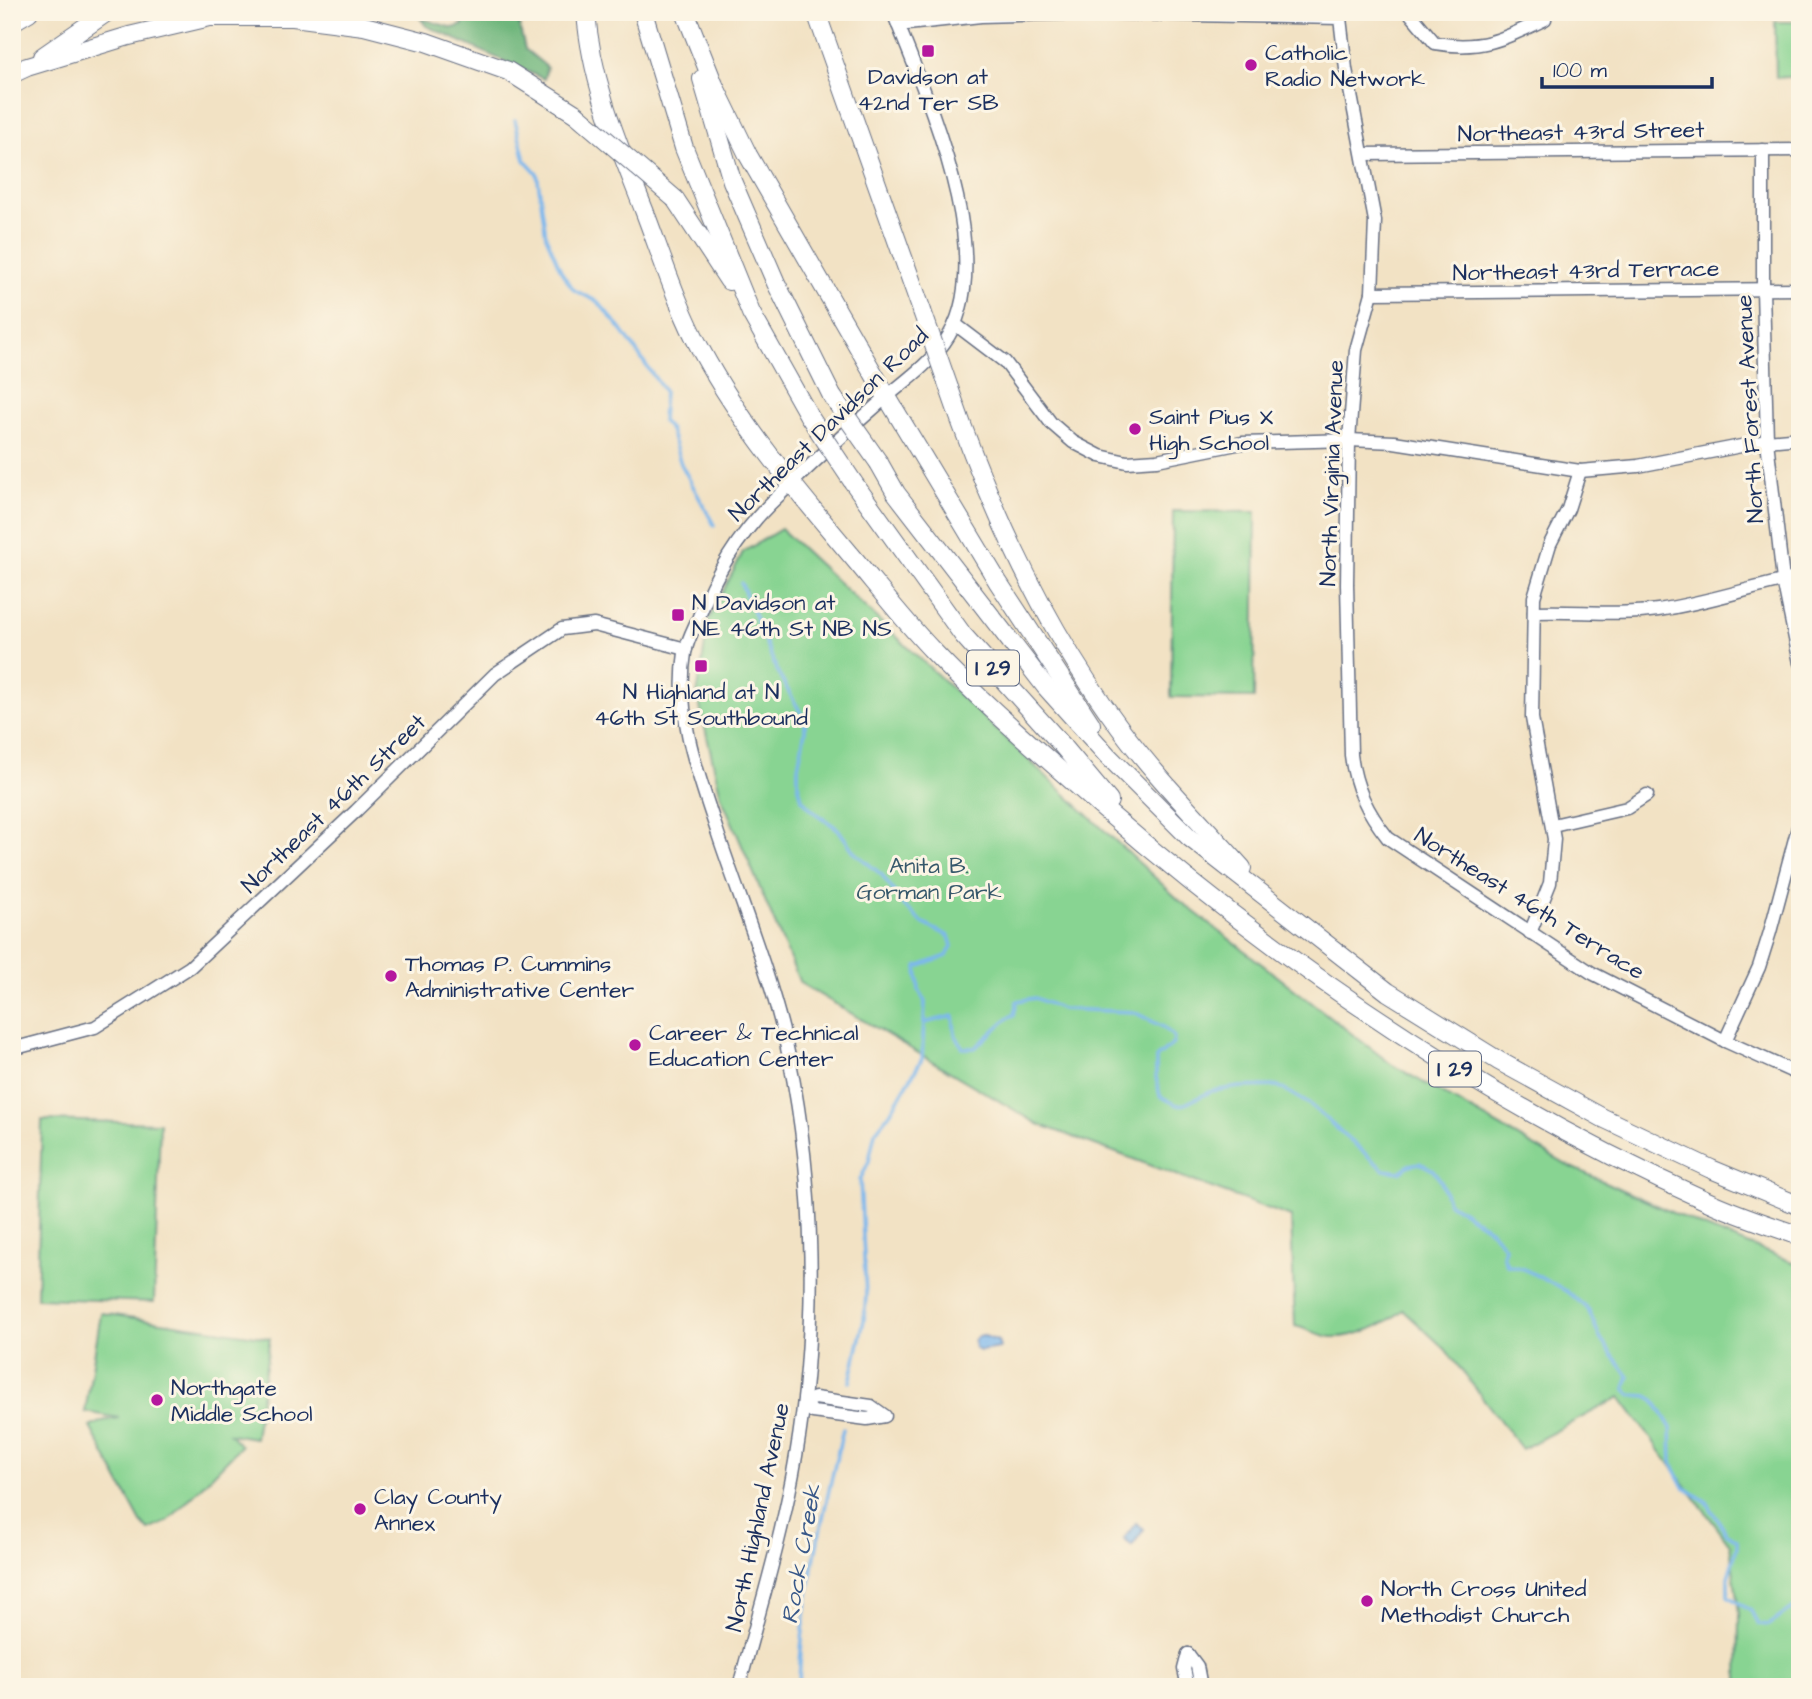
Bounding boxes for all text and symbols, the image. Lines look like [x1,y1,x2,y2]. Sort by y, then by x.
place label: Catholic Radio Network [1265,37,1425,95]
marker: Davidson at 42nd Ter SB [920,43,936,59]
scale bar [1542,46,1712,90]
text: 100 m [1553,56,1608,85]
marker: Catholic Radio Network [1243,57,1259,73]
place label: Davidson at 42nd Ter SB [857,61,999,119]
street label: Northeast 43rd Street [1457,114,1705,150]
street label: Northeast 43rd Terrace [1452,253,1720,289]
street label: North Forest Avenue [1728,294,1772,524]
street label: Northeast Davidson Road [722,320,936,529]
street label: North Virginia Avenue [1312,359,1353,587]
place label: Saint Pius X High School [1149,401,1274,460]
marker: Saint Pius X High School [1127,421,1143,437]
place label: N Davidson at NE 46th St NB NS [692,587,892,645]
marker: N Davidson at NE 46th St NB NS [670,607,686,623]
road number: I 29 [967,650,1019,686]
marker: N Highland at N 46th St Southbound [693,658,709,674]
place label: N Highland at N 46th St Southbound [594,676,808,734]
street label: Northeast 46th Street [234,706,434,901]
street label: Northeast 46th Terrace [1408,820,1651,988]
park label: Anita B. Gorman Park [856,850,1002,908]
place label: Thomas P. Cummins Administrative Center [405,948,634,1006]
marker: Thomas P. Cummins Administrative Center [383,968,399,984]
place label: Career & Technical Education Center [649,1017,859,1075]
marker: Career & Technical Education Center [627,1037,643,1053]
road number: I 29 [1429,1052,1481,1086]
place label: Northgate Middle School [171,1372,313,1430]
marker: Northgate Middle School [149,1392,165,1408]
street label: North Highland Avenue [718,1400,799,1635]
place label: Clay County Annex [374,1481,502,1539]
water label: Rock Creek [773,1481,831,1627]
marker: Clay County Annex [352,1501,368,1517]
place label: North Cross United Methodist Church [1381,1573,1587,1631]
marker: North Cross United Methodist Church [1359,1593,1375,1609]

